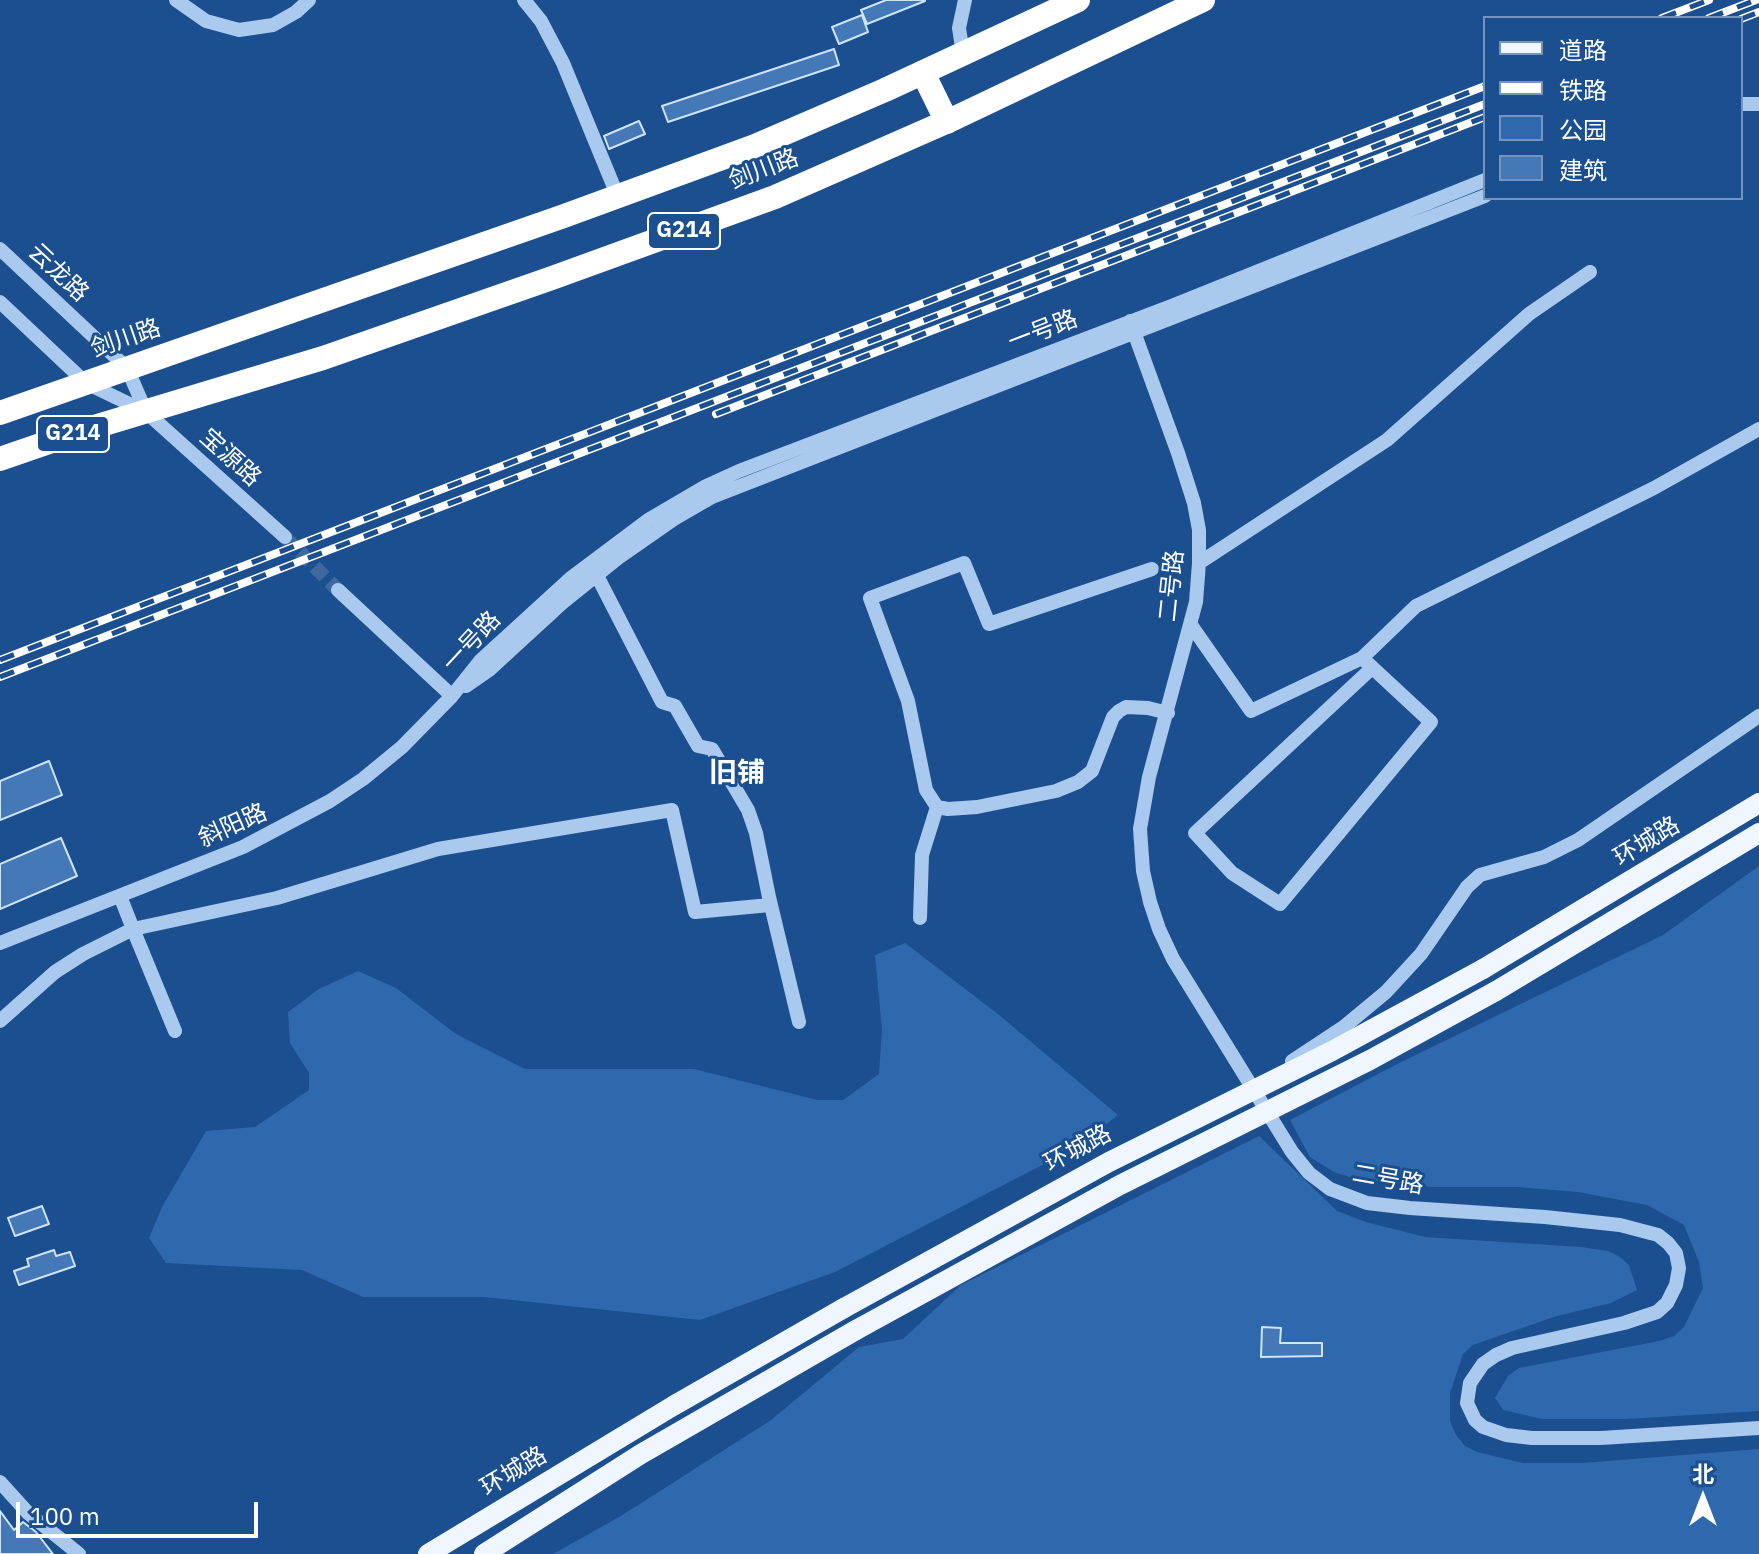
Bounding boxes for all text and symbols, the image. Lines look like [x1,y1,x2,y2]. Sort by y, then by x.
legend [1483,16,1743,200]
text: 道路 [1559,34,1607,66]
text: 铁路 [1559,74,1607,106]
text: 公园 [1559,114,1607,146]
street label: 剑川路 [725,144,803,196]
text: 建筑 [1559,154,1607,186]
road number: G214 [648,213,720,249]
street label: 云龙路 [22,238,94,308]
street label: 一号路 [1004,305,1082,357]
street label: 剑川路 [87,314,165,364]
road number: G214 [37,416,109,452]
street label: 宝源路 [194,423,266,493]
street label: 二号路 [1154,549,1190,623]
street label: 一号路 [437,606,507,678]
district label: 旧铺 [709,757,765,791]
street label: 斜阳路 [194,798,272,854]
street label: 环城路 [1609,811,1685,873]
street label: 环城路 [1039,1119,1117,1179]
street label: 二号路 [1350,1160,1426,1200]
street label: 环城路 [476,1441,552,1503]
north arrow [1663,1458,1743,1538]
text: 北 [1692,1459,1714,1488]
scale bar [20,1486,262,1536]
text: 100 m [30,1500,100,1532]

